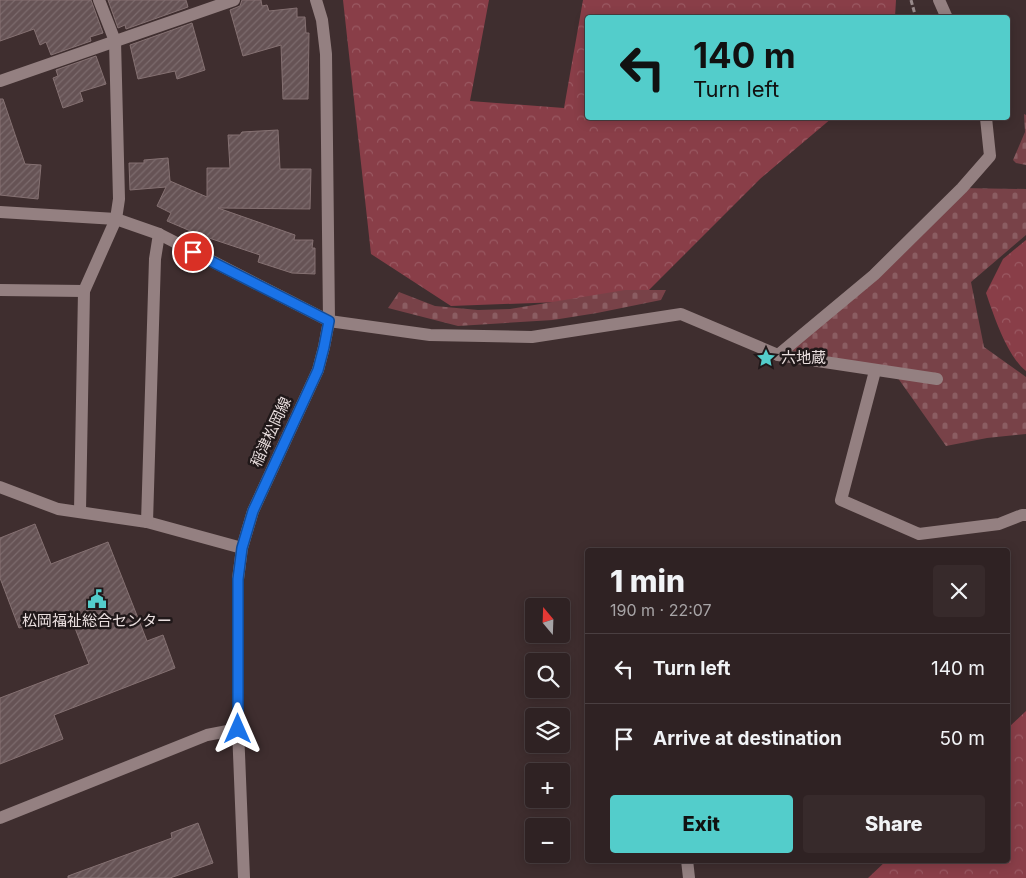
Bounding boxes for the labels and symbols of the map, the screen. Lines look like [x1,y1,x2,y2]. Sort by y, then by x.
pin [172,231,214,273]
place icon: 六地蔵 [755,347,777,369]
place label: 六地蔵 [781,348,826,367]
street label: 稲津松岡線 [246,394,295,470]
public building icon: 松岡福祉総合センター [86,588,108,610]
north arrow [525,598,570,642]
place label: 松岡福祉総合センター [22,611,172,630]
position arrow [211,702,263,754]

